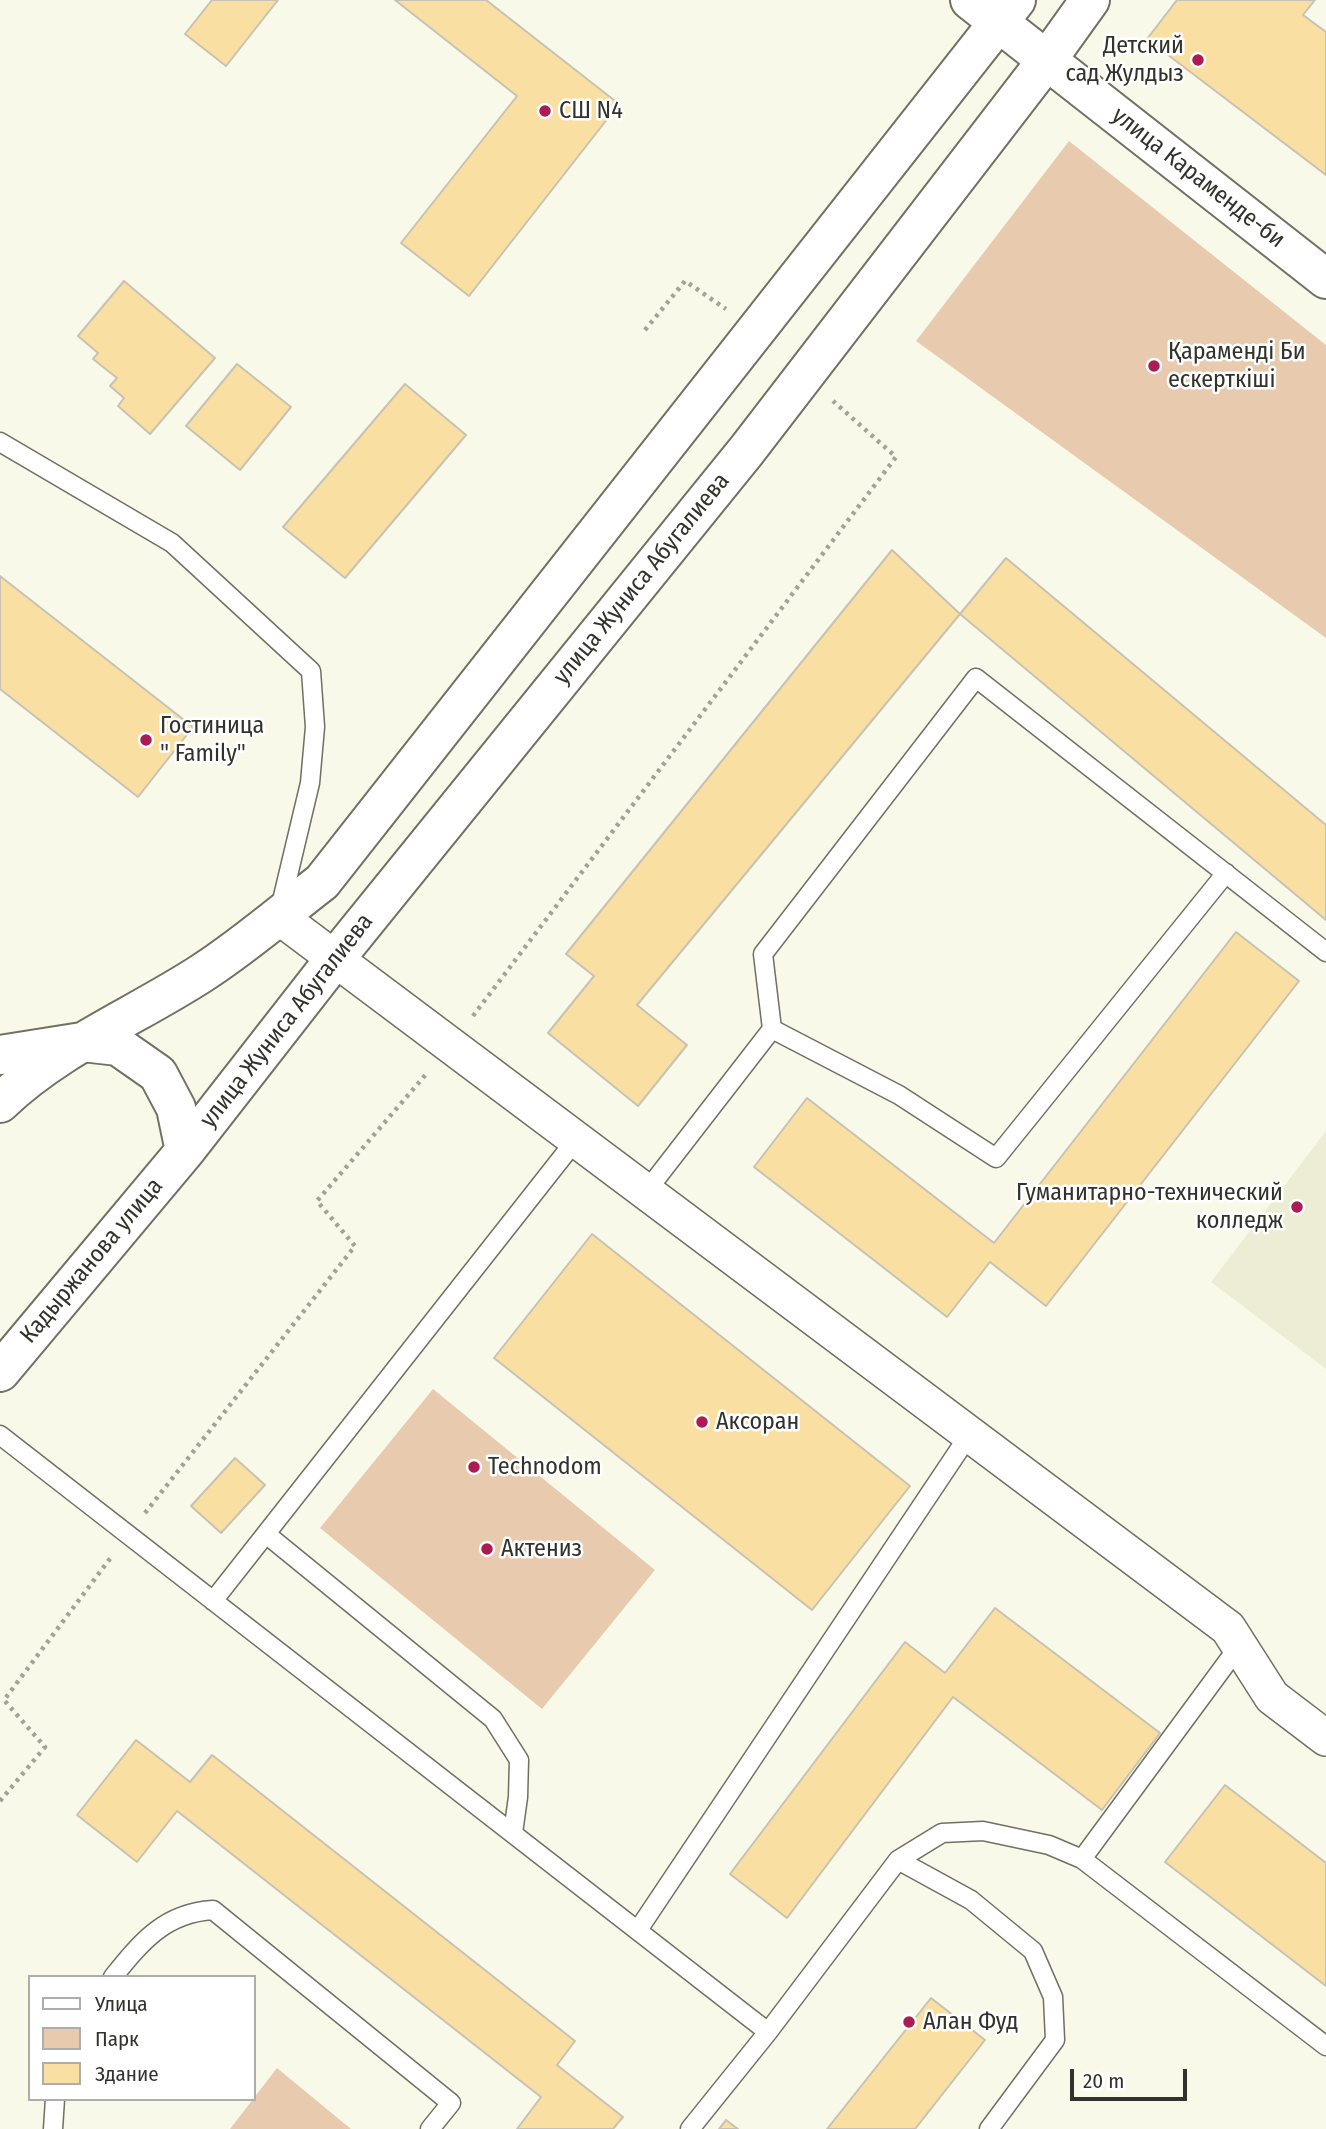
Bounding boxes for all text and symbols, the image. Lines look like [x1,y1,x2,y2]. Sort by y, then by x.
place label: Детский сад Жулдыз [1065,32,1184,88]
marker: Детский сад Жулдыз [1190,52,1206,68]
place label: СШ N4 [559,97,623,125]
street label: улица Караменде-би [1106,101,1290,255]
marker: СШ N4 [537,103,553,119]
place label: Қараменді Би ескерткіші [1168,338,1306,394]
marker: Қараменді Би ескерткіші [1146,358,1162,374]
street label: улица Жуниса Абугалиева [548,467,736,691]
place label: Гостиница " Family" [160,712,264,768]
marker: Гостиница " Family" [138,732,154,748]
street label: улица Жуниса Абугалиева [194,908,380,1134]
street label: Кадыржанова улица [15,1173,169,1349]
place label: Гуманитарно-технический колледж [1016,1179,1283,1235]
marker: Гуманитарно-технический колледж [1289,1199,1305,1215]
place label: Аксоран [716,1408,799,1436]
marker: Аксоран [694,1414,710,1430]
place label: Technodom [488,1453,602,1481]
marker: Technodom [466,1459,482,1475]
place label: Актениз [501,1535,582,1563]
marker: Актениз [479,1541,495,1557]
legend [28,1975,256,2101]
text: Улица [95,1991,148,2017]
place label: Алан Фуд [923,2008,1018,2036]
marker: Алан Фуд [901,2014,917,2030]
text: Парк [95,2026,139,2052]
scale bar [1074,2056,1191,2100]
text: Здание [95,2061,159,2087]
text: 20 m [1083,2068,1124,2094]

